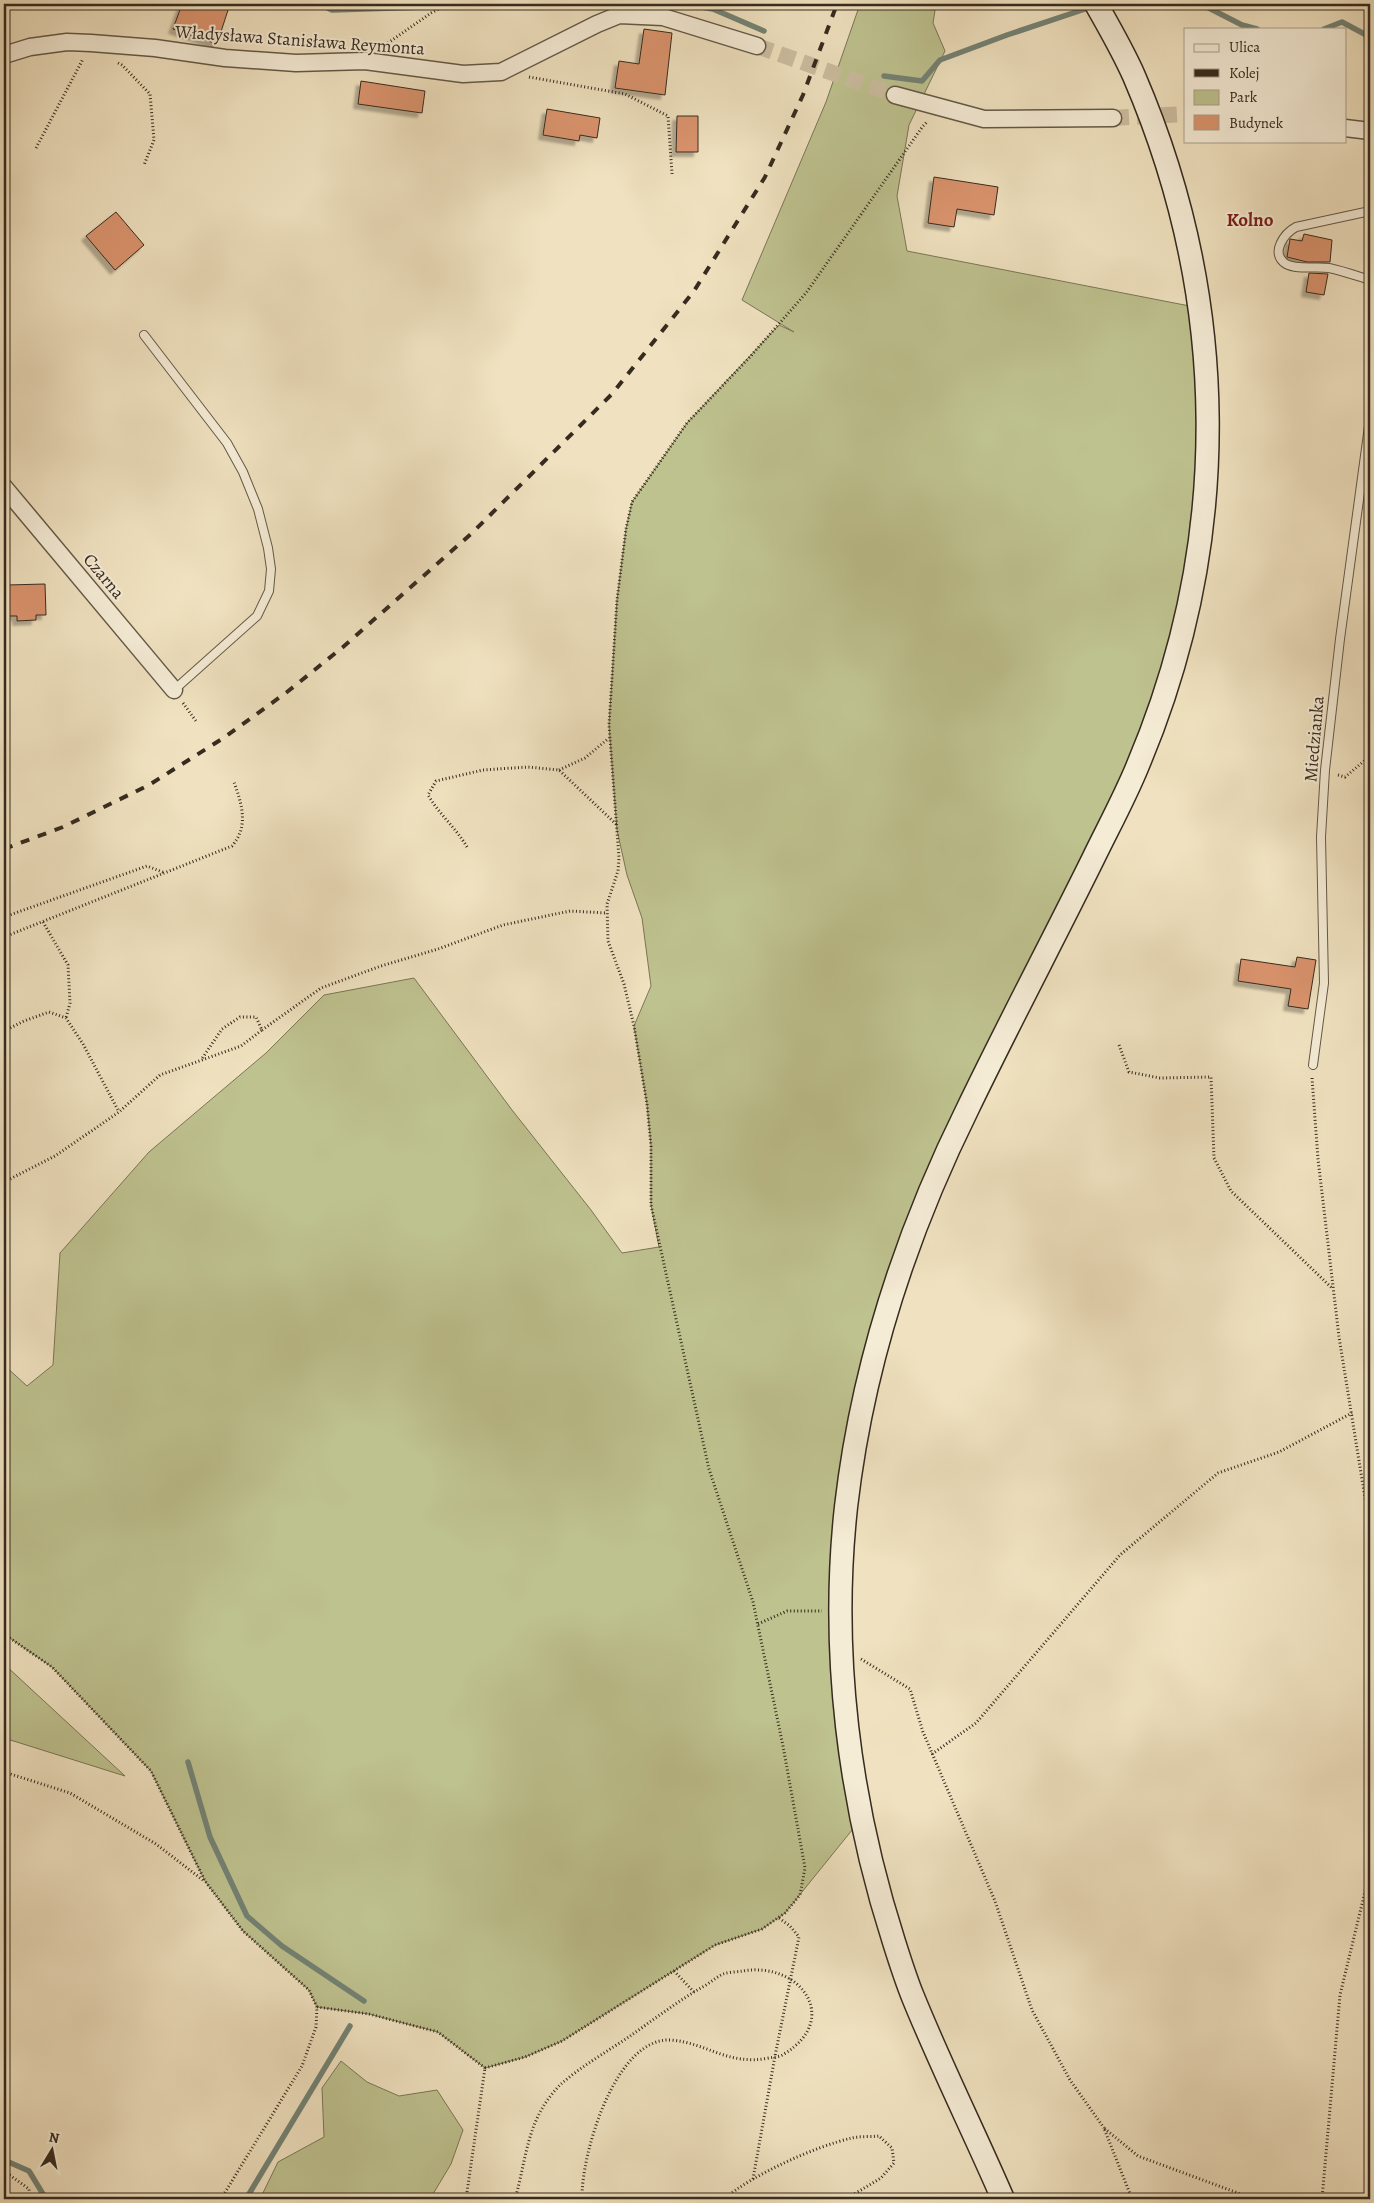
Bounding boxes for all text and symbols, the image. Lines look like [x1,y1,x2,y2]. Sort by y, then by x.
street label: Władysława Stanisława Reymonta [173,19,426,61]
legend [1184,28,1346,142]
text: Ulica [1229,37,1260,57]
text: Kolej [1229,63,1260,83]
text: Park [1229,87,1258,107]
text: Budynek [1229,113,1284,133]
district label: Kolno [1226,207,1274,233]
street label: Czarna [78,548,131,604]
street label: Miedzianka [1298,694,1330,783]
north arrow [28,2126,78,2176]
text: N [47,2127,61,2148]

